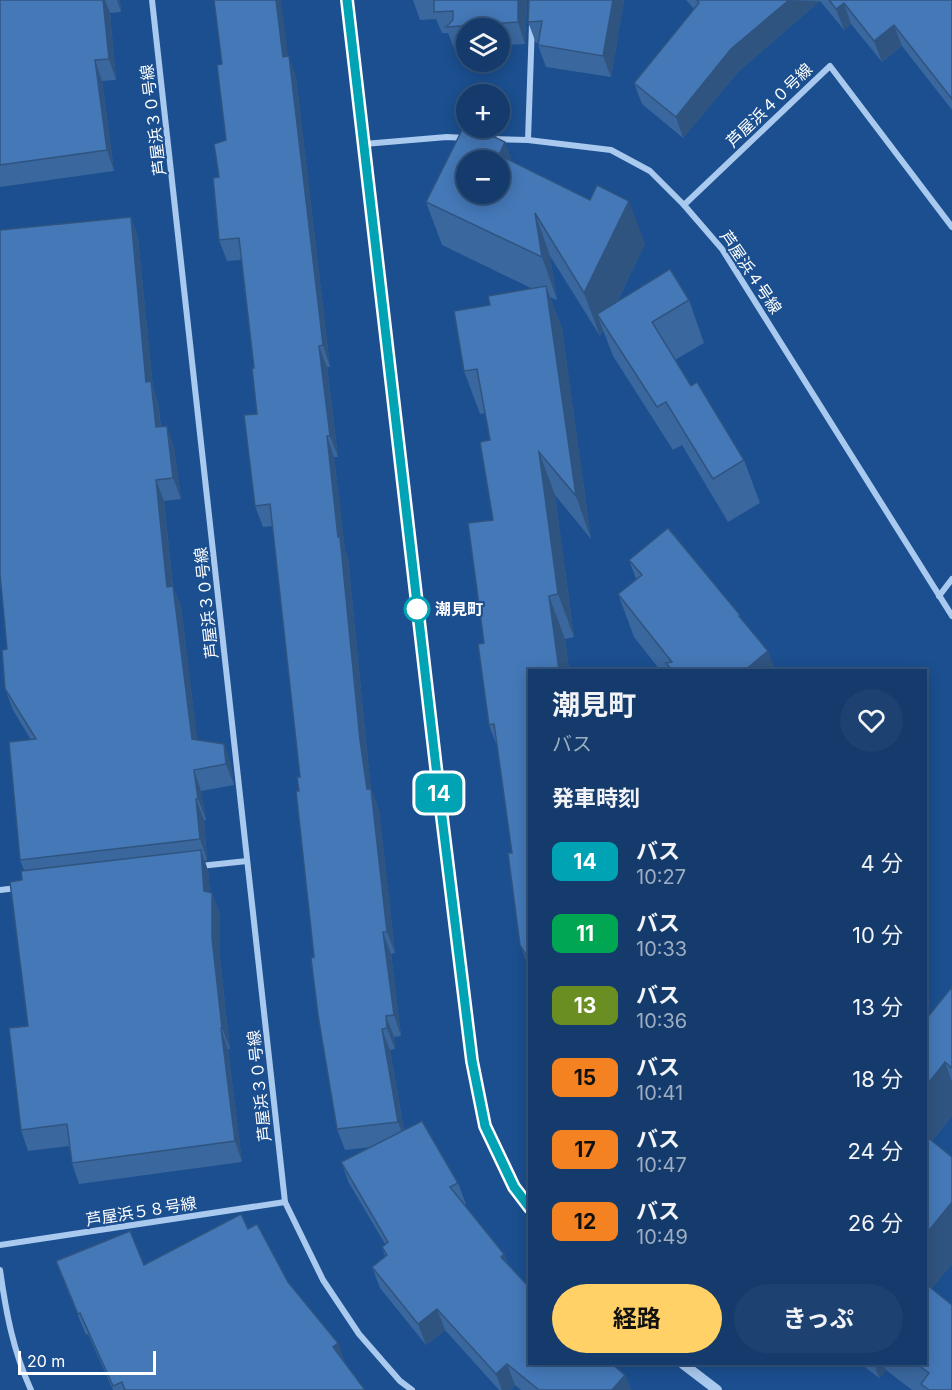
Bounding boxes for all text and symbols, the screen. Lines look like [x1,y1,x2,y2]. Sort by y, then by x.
map controls [456,18,510,204]
button: layers [456,18,510,72]
street label: 芦屋浜４０号線 [722,59,816,151]
street label: 芦屋浜３０号線 [136,63,170,177]
button: + [456,84,510,138]
button: − [456,150,510,204]
street label: 芦屋浜４号線 [716,227,786,317]
street label: 芦屋浜３０号線 [190,546,222,660]
marker: 潮見町 [404,596,430,622]
place label: 潮見町 [435,599,483,619]
text: 潮見町 [552,688,636,722]
button: heart [840,689,903,752]
text: バス [552,732,592,756]
line badge: 14 [412,774,466,812]
text: 14 [427,781,451,806]
text: 発車時刻 [552,785,640,811]
text: バス [636,838,680,864]
text: 14 [573,849,597,874]
text: 4 分 [861,850,903,876]
text: 10:27 [636,865,686,889]
text: バス [636,910,680,936]
text: 11 [576,921,594,946]
text: 10 分 [852,922,903,948]
text: 10:33 [636,937,687,961]
text: バス [636,982,680,1008]
text: 13 [574,993,596,1018]
text: 13 分 [852,994,903,1020]
text: 10:36 [636,1009,687,1033]
street label: 芦屋浜３０号線 [243,1029,275,1143]
text: バス [636,1054,680,1080]
text: 15 [574,1065,596,1090]
text: 18 分 [852,1066,903,1092]
text: 10:41 [636,1081,683,1105]
text: バス [636,1126,680,1152]
text: 17 [574,1137,596,1162]
text: 24 分 [848,1138,903,1164]
text: 10:47 [636,1153,687,1177]
street label: 芦屋浜５８号線 [84,1192,198,1230]
text: バス [636,1198,680,1224]
text: 12 [574,1209,596,1234]
text: 26 分 [848,1210,903,1236]
text: 10:49 [636,1225,688,1249]
button: 経路 [552,1284,722,1353]
button: きっぷ [734,1284,903,1353]
scale bar [18,1348,156,1376]
text: 20 m [27,1351,65,1371]

